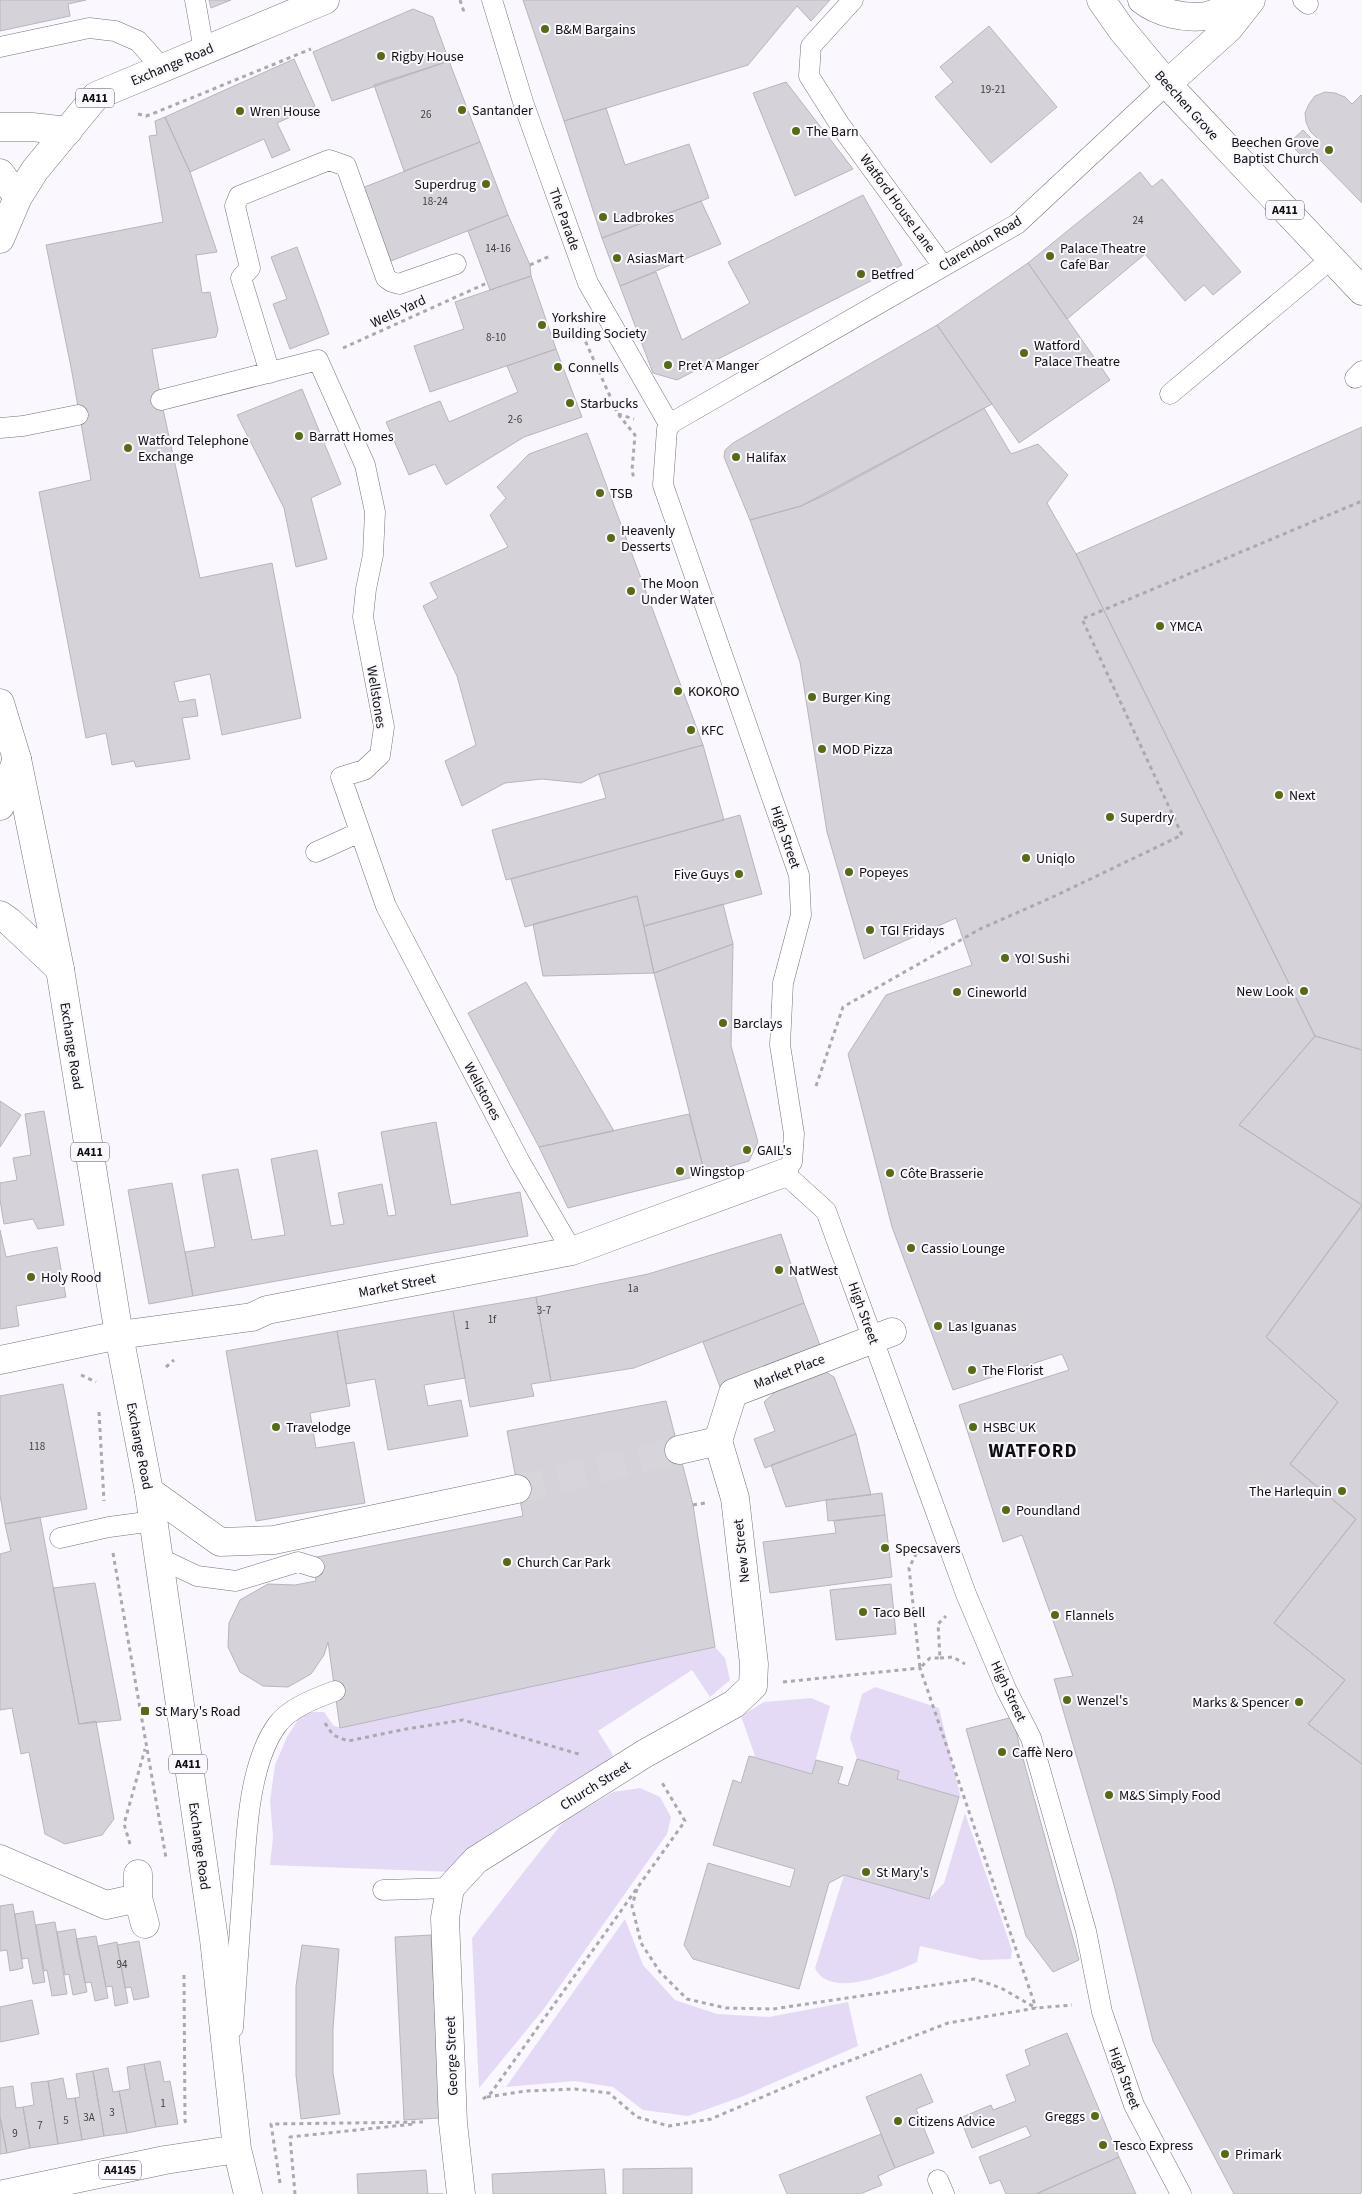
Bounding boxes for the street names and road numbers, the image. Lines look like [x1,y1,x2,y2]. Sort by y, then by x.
street label: Exchange Road [128,38,217,91]
street label: Beechen Grove [1149,66,1223,145]
road number: A411 [76,89,114,108]
street label: Watford House Lane [855,150,940,257]
street label: The Parade [543,185,585,254]
road number: A411 [1266,200,1304,220]
street label: Clarendon Road [935,211,1026,277]
street label: Wells Yard [367,290,429,333]
street label: Wellstones [361,664,391,730]
street label: High Street [765,803,805,872]
street label: Exchange Road [54,1001,88,1091]
street label: Wellstones [458,1059,506,1124]
road number: A411 [71,1142,109,1162]
street label: Market Street [357,1269,438,1303]
street label: High Street [843,1279,884,1348]
street label: Market Place [751,1349,828,1395]
street label: Exchange Road [121,1401,157,1491]
street label: New Street [729,1518,755,1584]
street label: High Street [985,1658,1031,1725]
road number: A411 [169,1755,207,1774]
street label: Church Street [556,1756,635,1815]
street label: Exchange Road [183,1801,215,1891]
street label: George Street [441,2016,463,2096]
street label: High Street [1103,2044,1145,2113]
road number: A4145 [99,2160,141,2180]

